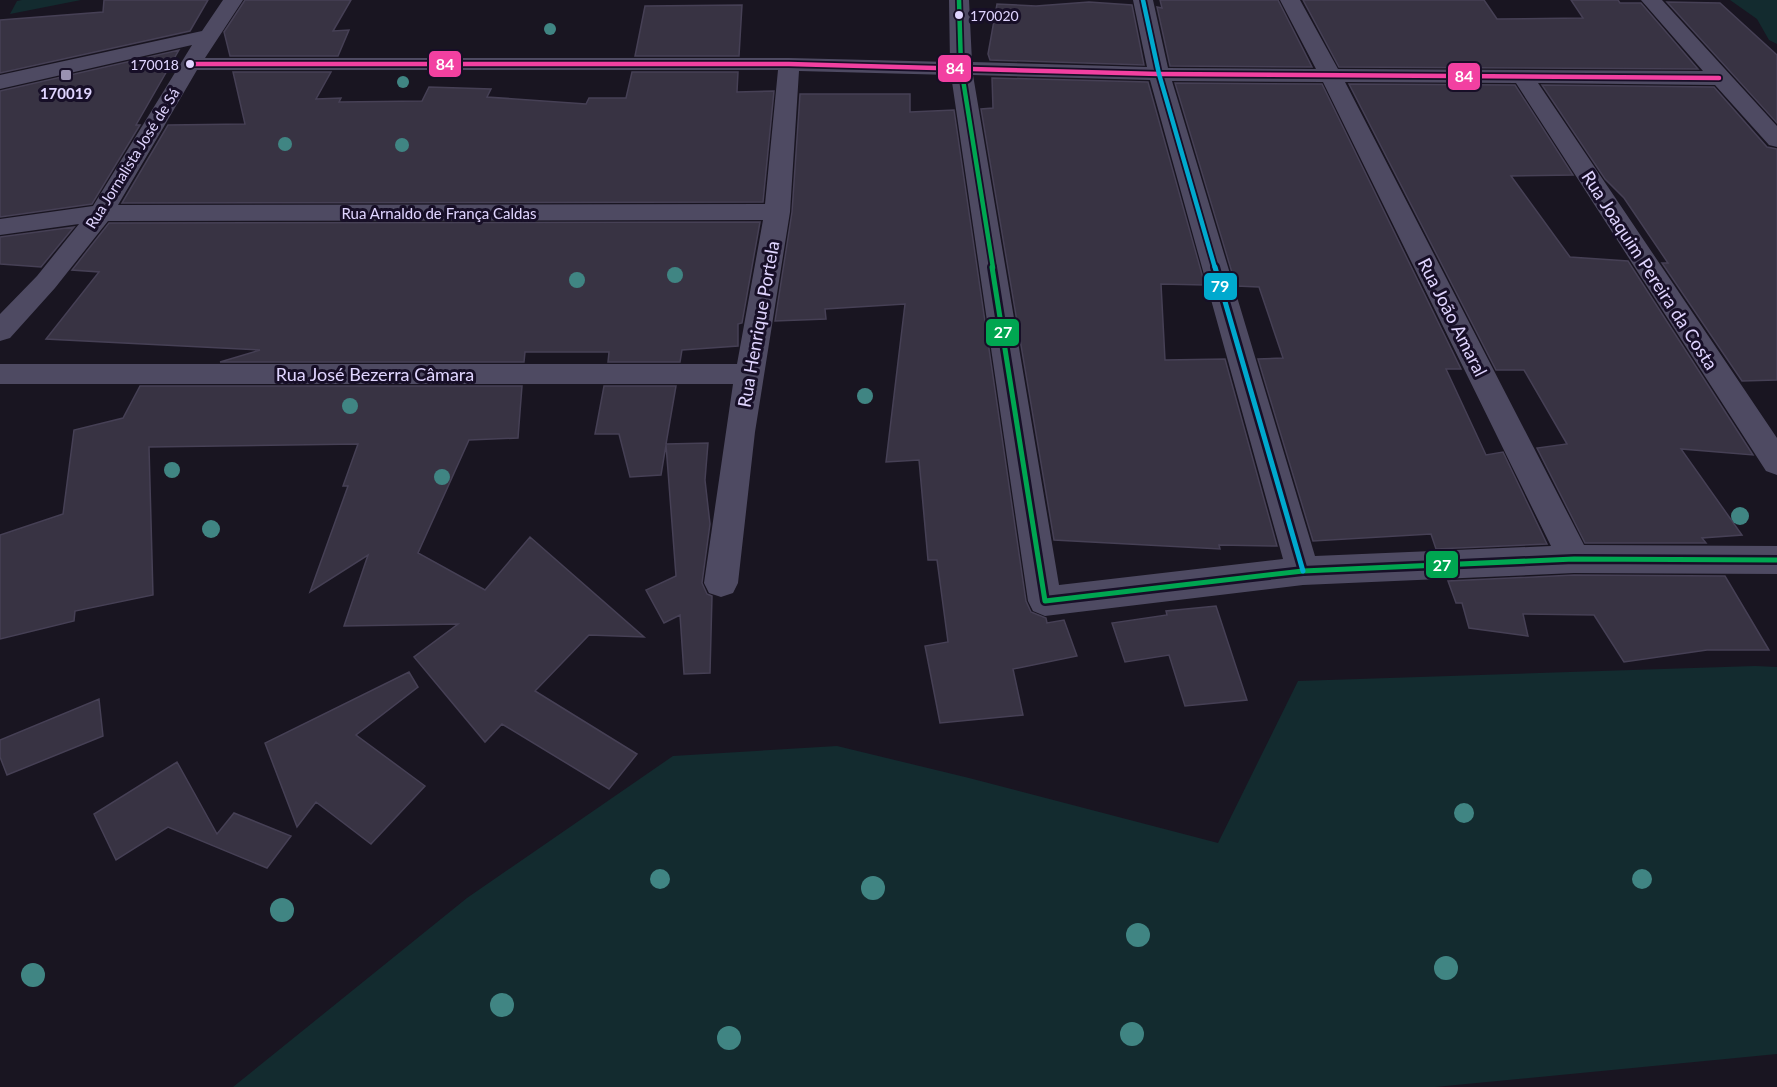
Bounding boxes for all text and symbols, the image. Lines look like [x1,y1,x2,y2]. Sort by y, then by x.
place label: 170020 [970,7,1019,24]
marker: 170020 [953,9,965,21]
line badge: 84 [428,50,462,78]
text: 84 [436,54,454,73]
line badge: 84 [937,54,972,83]
place label: 170018 [130,56,179,73]
marker: 170018 [184,58,196,70]
text: 84 [946,58,964,77]
line badge: 84 [1447,62,1481,91]
text: 84 [1455,66,1473,85]
marker: 170019 [59,68,73,82]
place label: 170019 [40,84,92,102]
street label: Rua Jornalista José de Sá [81,84,183,232]
street label: Rua Joaquim Pereira da Costa [1577,166,1723,374]
street label: Rua Arnaldo de França Caldas [342,204,536,222]
street label: Rua Henrique Portela [733,239,783,409]
street label: Rua João Amaral [1414,254,1492,380]
line badge: 79 [1203,272,1238,301]
text: 79 [1211,276,1229,295]
line badge: 27 [985,318,1020,347]
text: 27 [994,322,1012,341]
street label: Rua José Bezerra Câmara [276,363,474,385]
line badge: 27 [1425,550,1459,579]
text: 27 [1433,555,1451,574]

